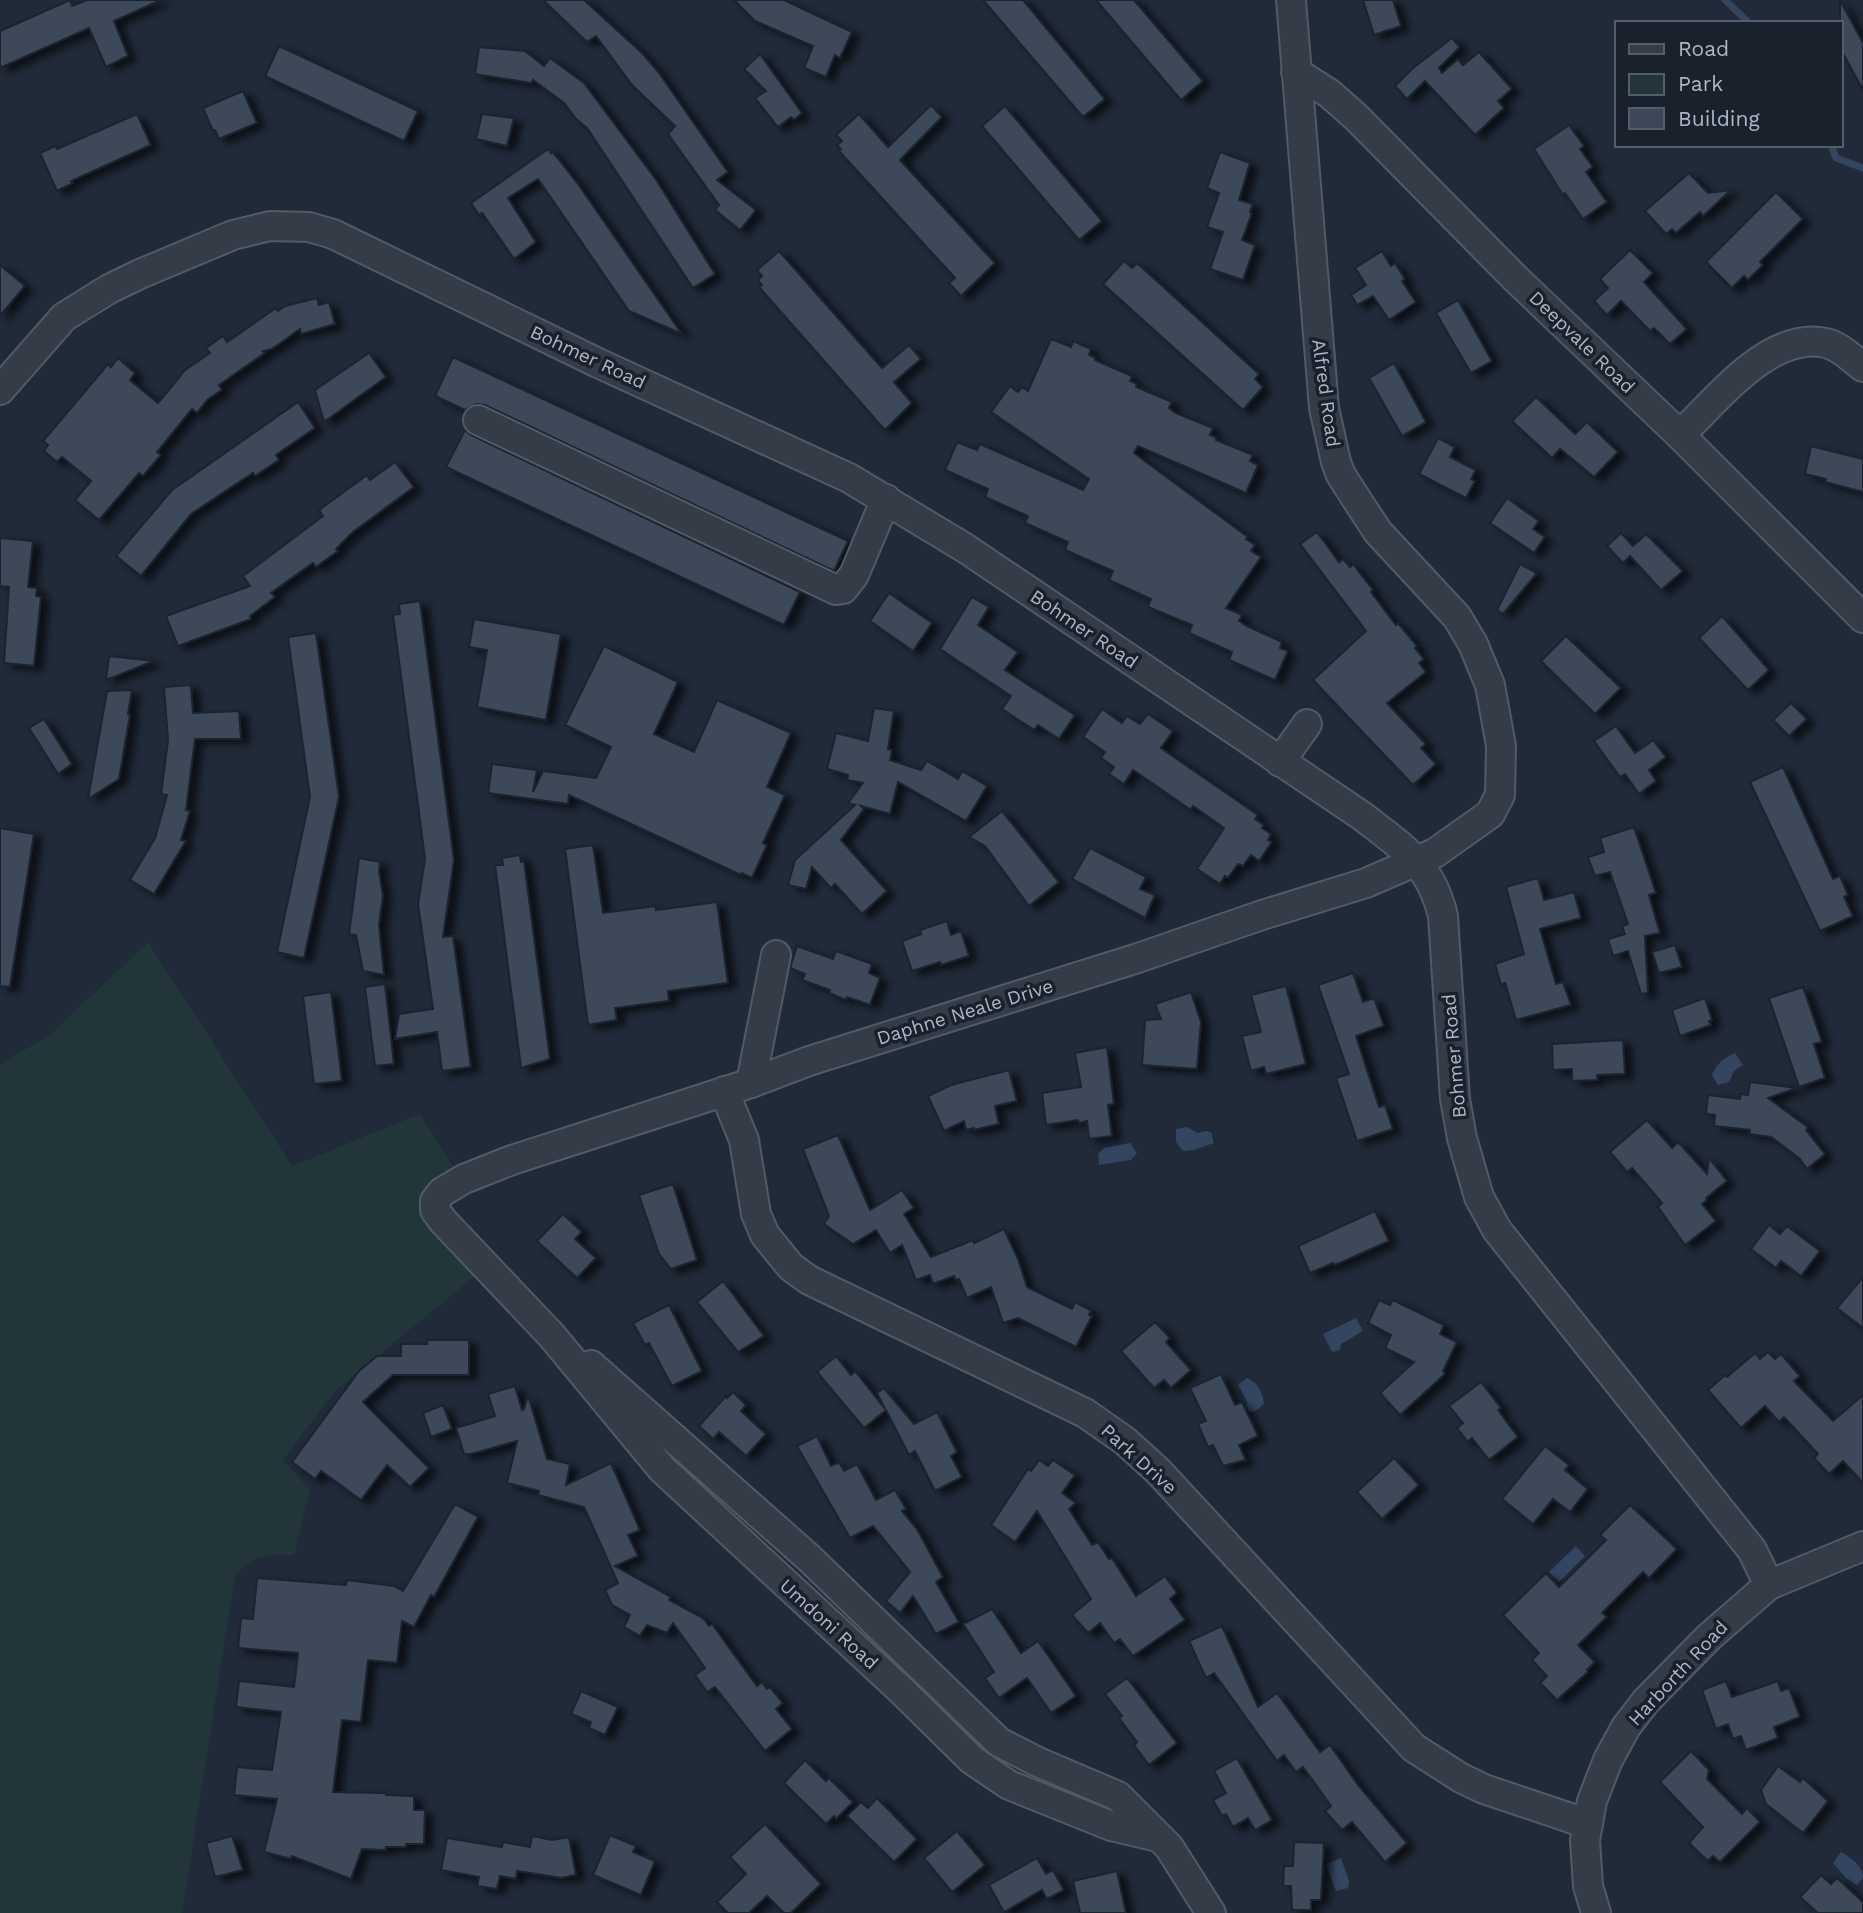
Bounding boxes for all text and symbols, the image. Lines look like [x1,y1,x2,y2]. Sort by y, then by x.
legend [1615,21,1842,147]
text: Road [1678,36,1729,61]
text: Park [1678,71,1723,96]
text: Building [1678,106,1760,131]
street label: Deepvale Road [1525,286,1639,398]
street label: Bohmer Road [527,320,649,394]
street label: Alfred Road [1307,337,1345,449]
street label: Bohmer Road [1026,585,1142,673]
street label: Daphne Neale Drive [874,974,1056,1050]
street label: Bohmer Road [1437,993,1471,1119]
street label: Park Drive [1096,1419,1182,1499]
street label: Umdoni Road [775,1574,883,1674]
street label: Harborth Road [1623,1616,1733,1730]

